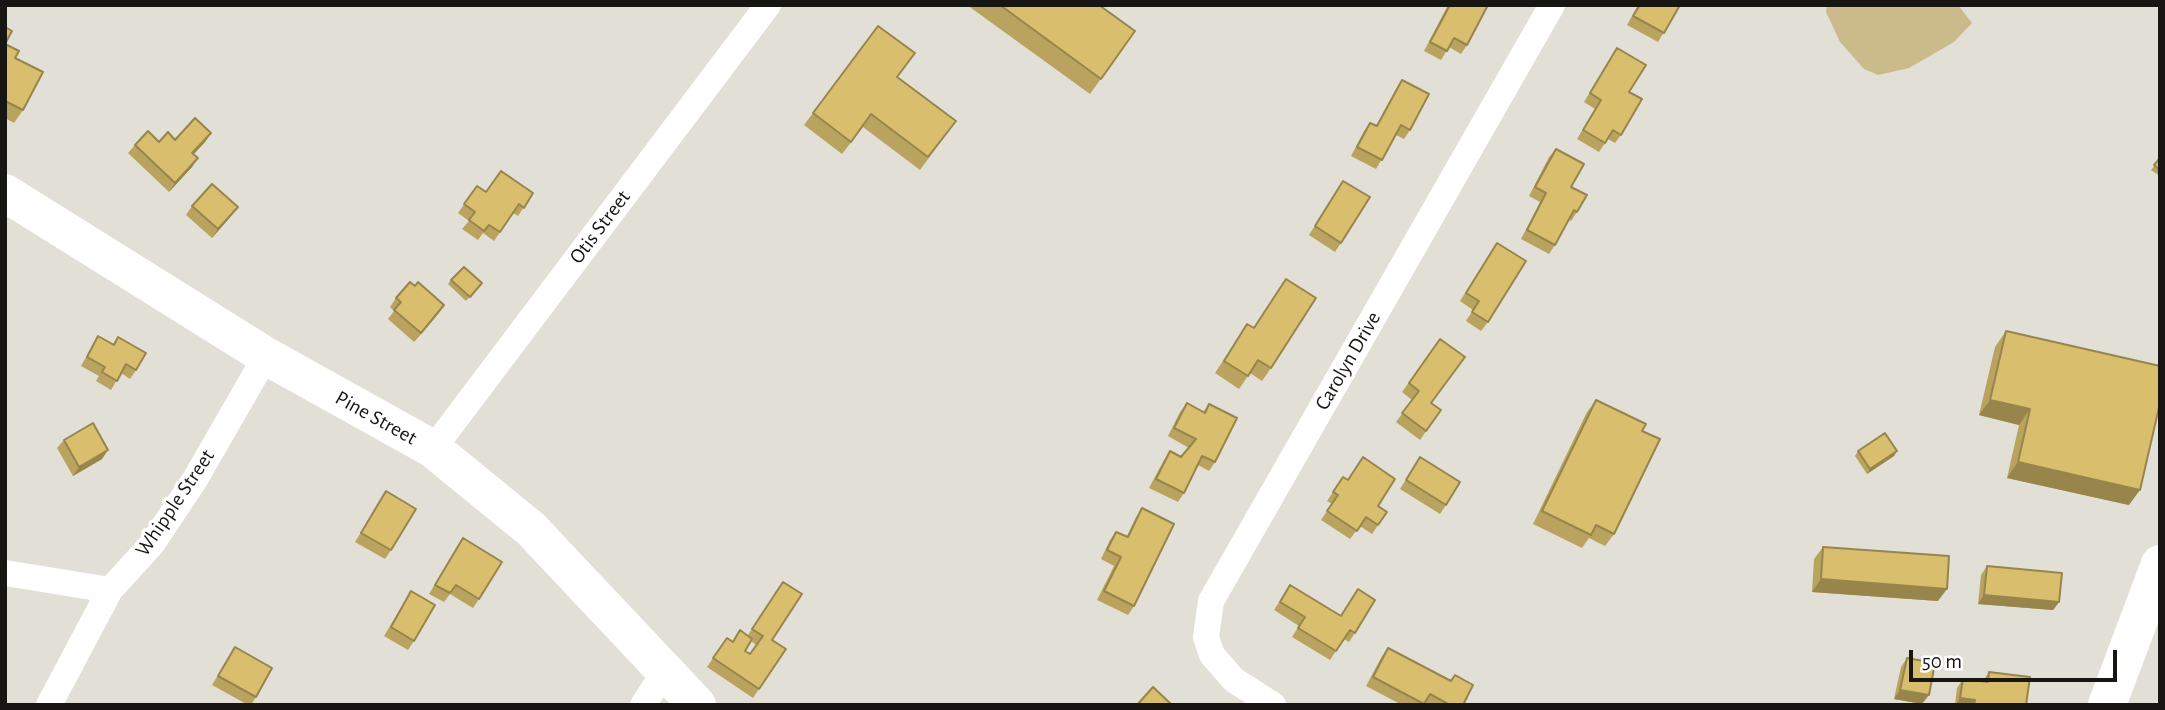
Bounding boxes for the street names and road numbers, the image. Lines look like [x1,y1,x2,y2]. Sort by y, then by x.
street label: Otis Street [564,185,636,269]
street label: Carolyn Drive [1310,307,1386,415]
street label: Pine Street [331,385,421,451]
street label: Whipple Street [130,445,220,561]

